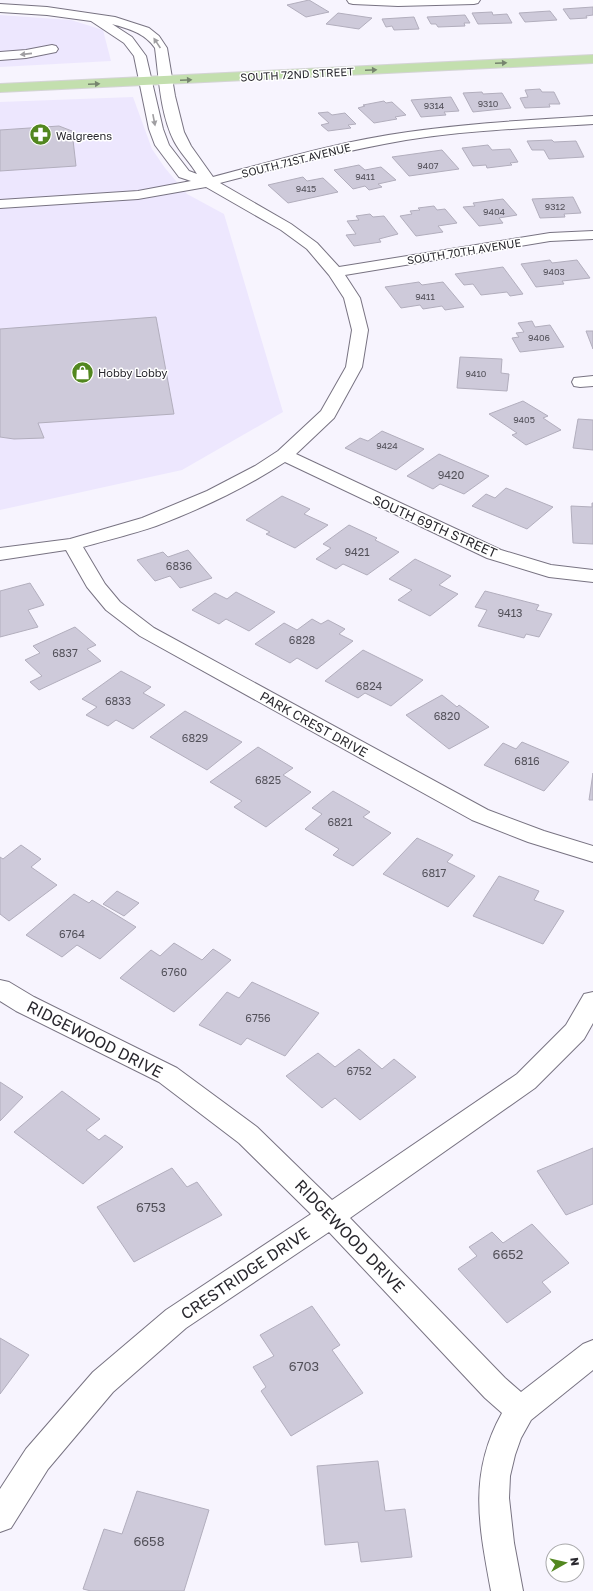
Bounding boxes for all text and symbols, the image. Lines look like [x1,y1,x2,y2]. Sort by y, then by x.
one-way arrow [153,38,161,48]
one-way arrow [20,50,32,57]
one-way arrow [495,60,507,67]
street label: SOUTH 72ND STREET [240,65,354,83]
one-way arrow [365,67,377,74]
one-way arrow [179,76,192,83]
one-way arrow [88,80,100,87]
house number: 9310 [478,98,499,109]
house number: 9314 [424,100,445,111]
one-way arrow [151,114,157,126]
pharmacy icon: Walgreens [27,122,53,148]
place label: Walgreens [56,129,112,142]
street label: SOUTH 71ST AVENUE [240,140,352,180]
house number: 9407 [417,160,439,171]
house number: 9411 [355,171,375,182]
house number: 9415 [296,183,316,194]
house number: 9312 [545,201,565,212]
house number: 9404 [483,206,506,217]
street label: SOUTH 70TH AVENUE [406,236,522,266]
house number: 9403 [543,266,565,277]
house number: 9411 [415,291,435,302]
house number: 9406 [528,332,550,343]
shop icon: Hobby Lobby [70,359,96,385]
place label: Hobby Lobby [98,366,167,379]
house number: 9410 [466,368,487,379]
house number: 9405 [513,414,535,425]
house number: 9424 [376,440,398,451]
house number: 9420 [438,468,464,481]
street label: SOUTH 69TH STREET [370,491,500,561]
house number: 9421 [344,545,370,558]
house number: 6836 [166,559,193,572]
house number: 9413 [497,606,523,619]
house number: 6828 [289,633,316,646]
house number: 6837 [52,646,78,659]
house number: 6824 [356,679,383,692]
street label: PARK CREST DRIVE [257,688,371,760]
house number: 6833 [105,694,131,707]
house number: 6820 [434,709,460,722]
house number: 6829 [182,731,208,744]
house number: 6816 [514,754,540,767]
house number: 6825 [255,773,281,786]
house number: 6821 [327,815,353,828]
house number: 6817 [422,866,446,879]
house number: 6764 [59,927,85,940]
house number: 6760 [161,965,187,978]
street label: RIDGEWOOD DRIVE [24,996,166,1082]
house number: 6756 [245,1011,271,1024]
house number: 6752 [346,1064,372,1077]
street label: RIDGEWOOD DRIVE [291,1175,409,1297]
house number: 6753 [136,1199,166,1215]
street label: CRESTRIDGE DRIVE [177,1222,313,1324]
house number: 6652 [493,1246,523,1262]
house number: 6703 [289,1358,319,1374]
house number: 6658 [133,1533,165,1549]
north arrow [545,1543,585,1583]
text: N [568,1556,582,1567]

